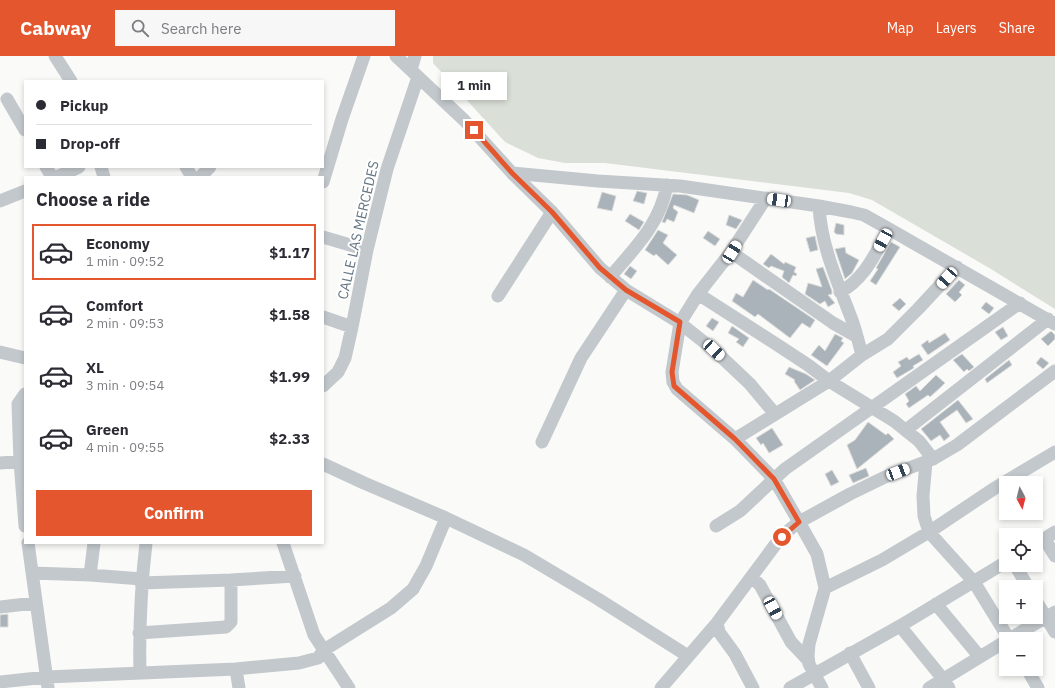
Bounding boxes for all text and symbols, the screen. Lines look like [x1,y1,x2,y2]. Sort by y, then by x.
search box [115,10,395,46]
text: Cabway [20,16,91,40]
icon: search [129,17,151,39]
text: Search here [161,19,241,38]
text: Map [887,19,914,37]
text: Layers [936,19,977,37]
text: Share [999,19,1035,37]
callout: 1 min [441,72,507,100]
text: 1 min [457,77,491,94]
text: Pickup [60,96,108,115]
route end [465,121,483,139]
text: Drop-off [60,134,120,153]
street label: CALLE LAS MERCEDES [333,159,383,301]
text: Choose a ride [36,188,150,211]
car [766,192,792,208]
car [872,227,894,253]
icon: car [38,234,74,270]
text: Economy [86,234,150,253]
car [721,239,743,265]
text: $1.17 [269,243,310,262]
text: 1 min · 09:52 [86,253,164,270]
car [935,265,959,291]
icon: car [38,296,74,332]
text: Comfort [86,296,143,315]
text: $1.58 [269,305,310,324]
text: 2 min · 09:53 [86,315,164,332]
car [701,337,727,363]
icon: car [38,358,74,394]
text: XL [86,358,104,377]
text: $1.99 [269,367,310,386]
text: 3 min · 09:54 [86,377,164,394]
icon: car [38,420,74,456]
text: Green [86,420,129,439]
text: $2.33 [269,429,310,448]
text: 4 min · 09:55 [86,439,164,456]
car [885,462,911,482]
north arrow [999,476,1043,520]
map controls [999,476,1043,676]
button: Confirm [36,490,312,536]
route start [773,528,791,546]
button: locate [999,528,1043,572]
button: + [999,580,1043,624]
car [762,595,784,621]
button: − [999,632,1043,676]

